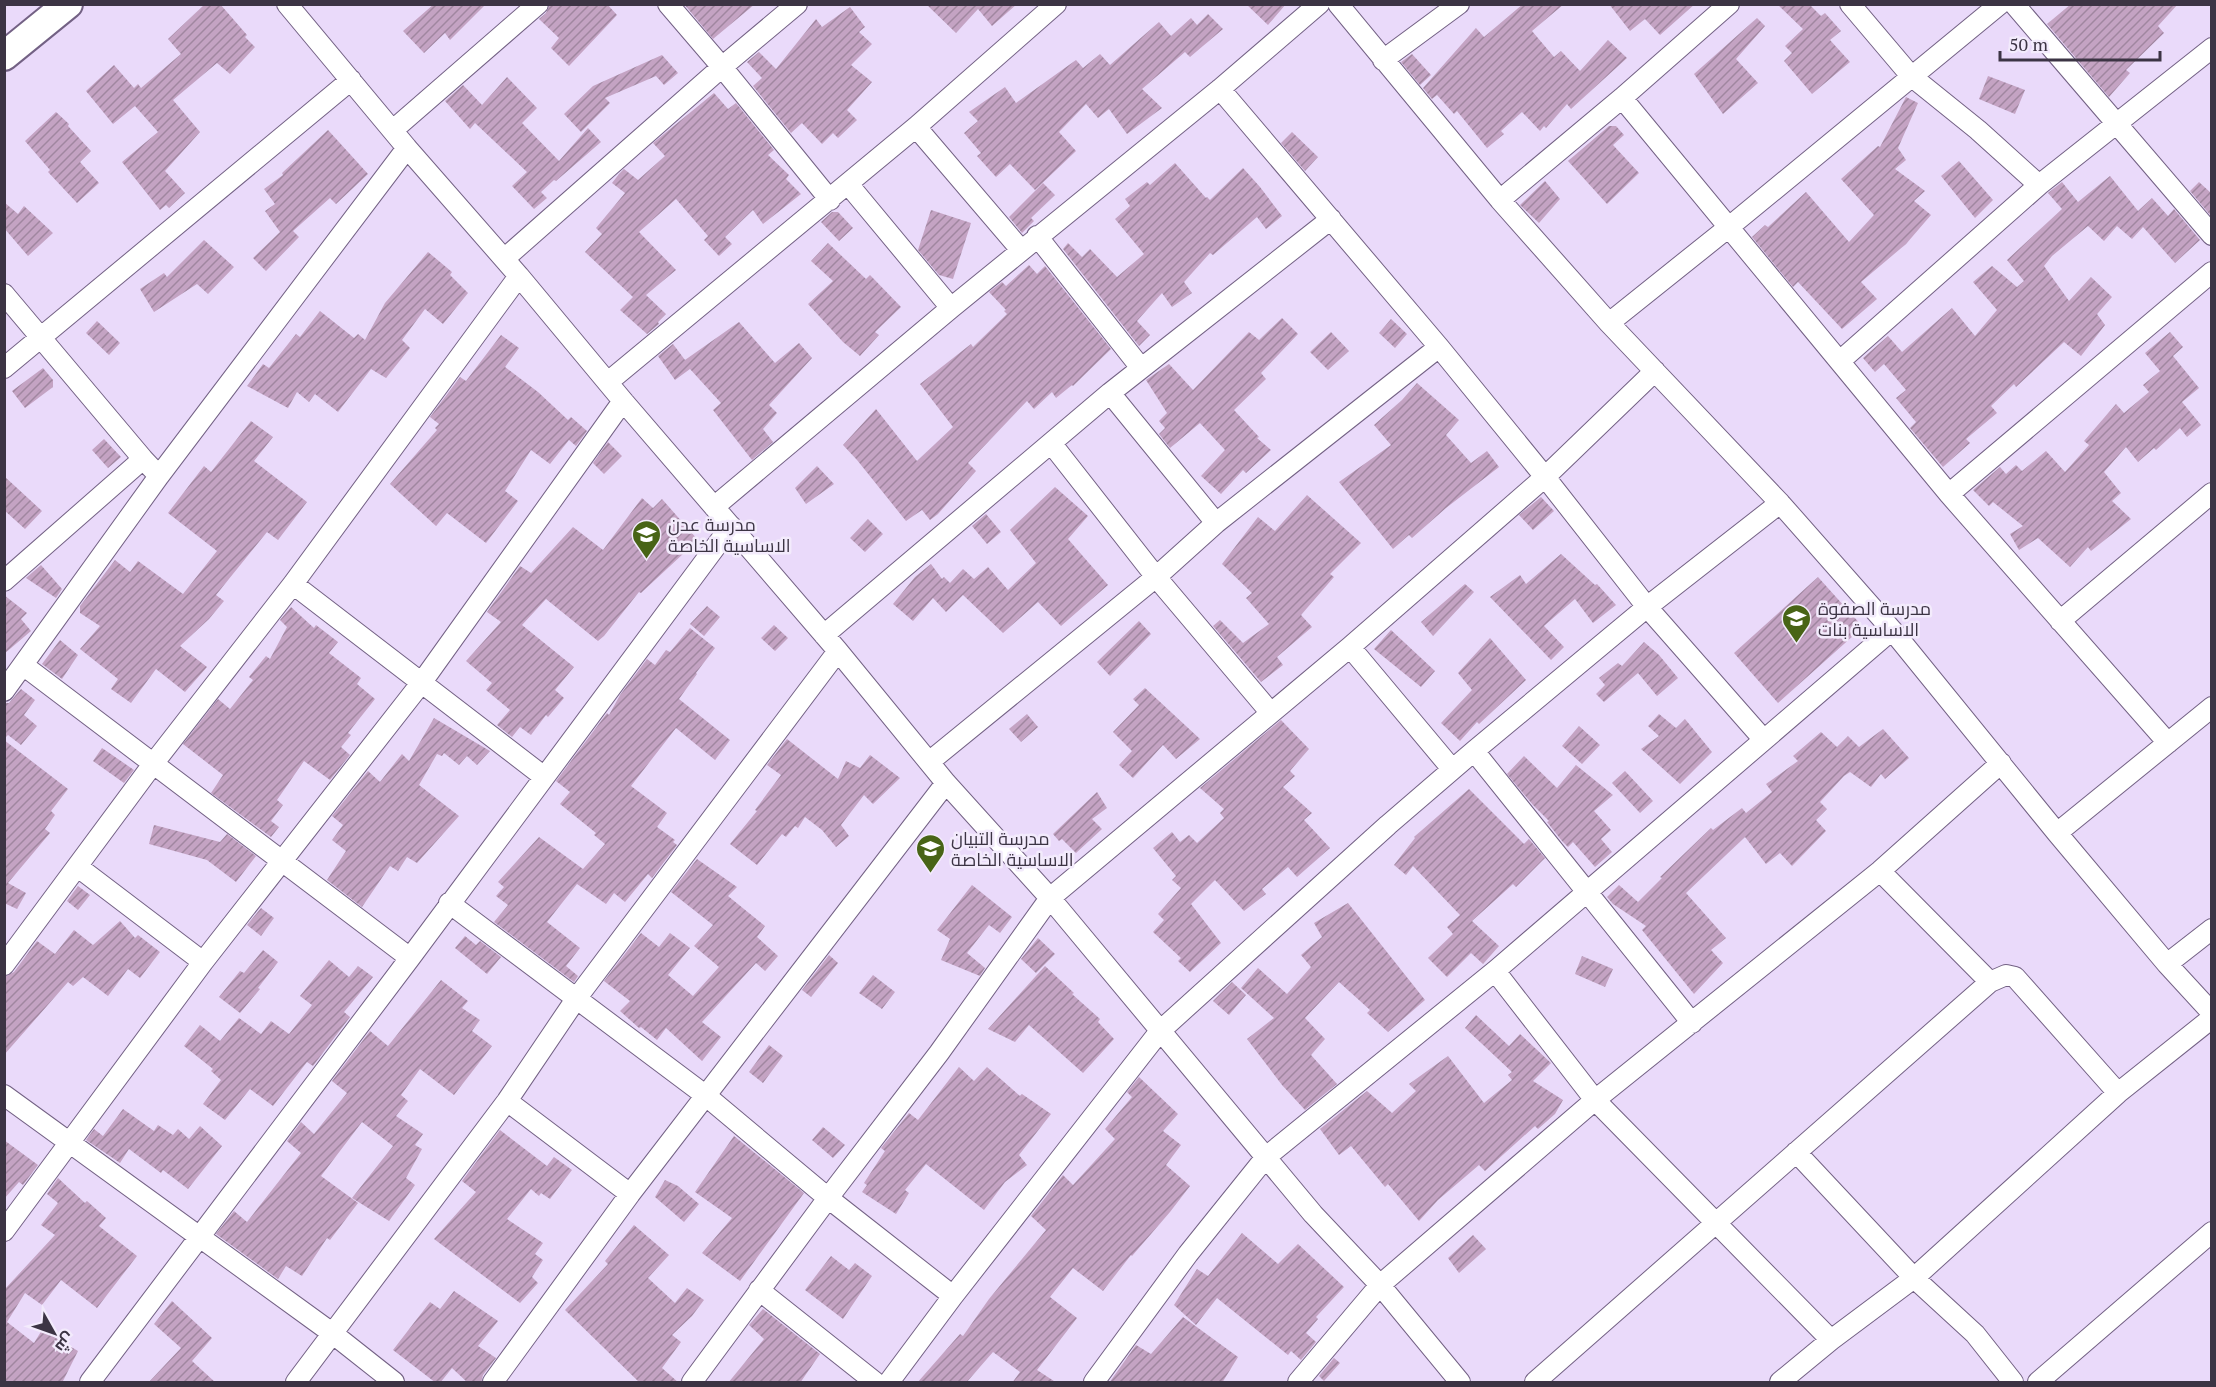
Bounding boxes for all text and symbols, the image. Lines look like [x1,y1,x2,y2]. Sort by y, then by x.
scale bar [2000,24,2160,62]
text: 50 m [2009,32,2049,56]
place label: مدرسة عدن الاساسية الخاصة [668,512,791,557]
school or university icon: مدرسة عدن الاساسية الخاصة [631,518,663,560]
place label: مدرسة الصفوة الاساسية بنات [1818,596,1931,641]
school or university icon: مدرسة الصفوة الاساسية بنات [1781,602,1813,644]
place label: مدرسة التبيان الاساسية الخاصة [951,826,1074,871]
school or university icon: مدرسة التبيان الاساسية الخاصة [914,832,946,874]
north arrow [24,1303,84,1363]
text: ش [50,1328,81,1358]

